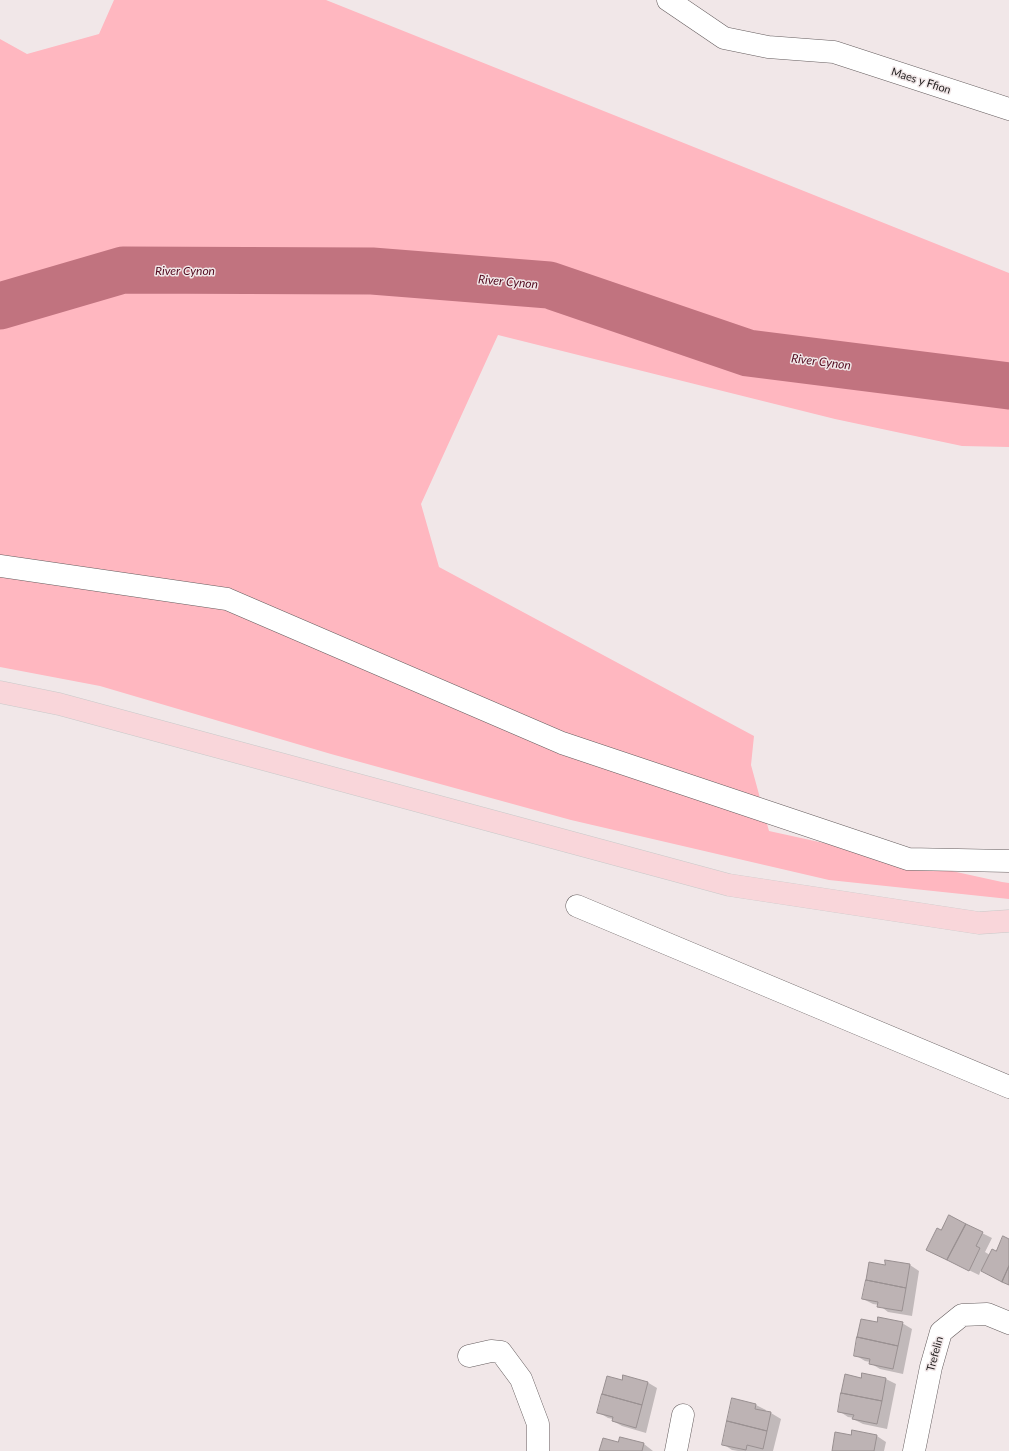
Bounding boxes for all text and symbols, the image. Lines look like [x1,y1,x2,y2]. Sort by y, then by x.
street label: Maes y Ffion [889,65,953,97]
water label: River Cynon [155,264,215,278]
water label: River Cynon [478,272,538,292]
water label: River Cynon [790,351,852,373]
street label: Trefelin [924,1335,946,1373]

